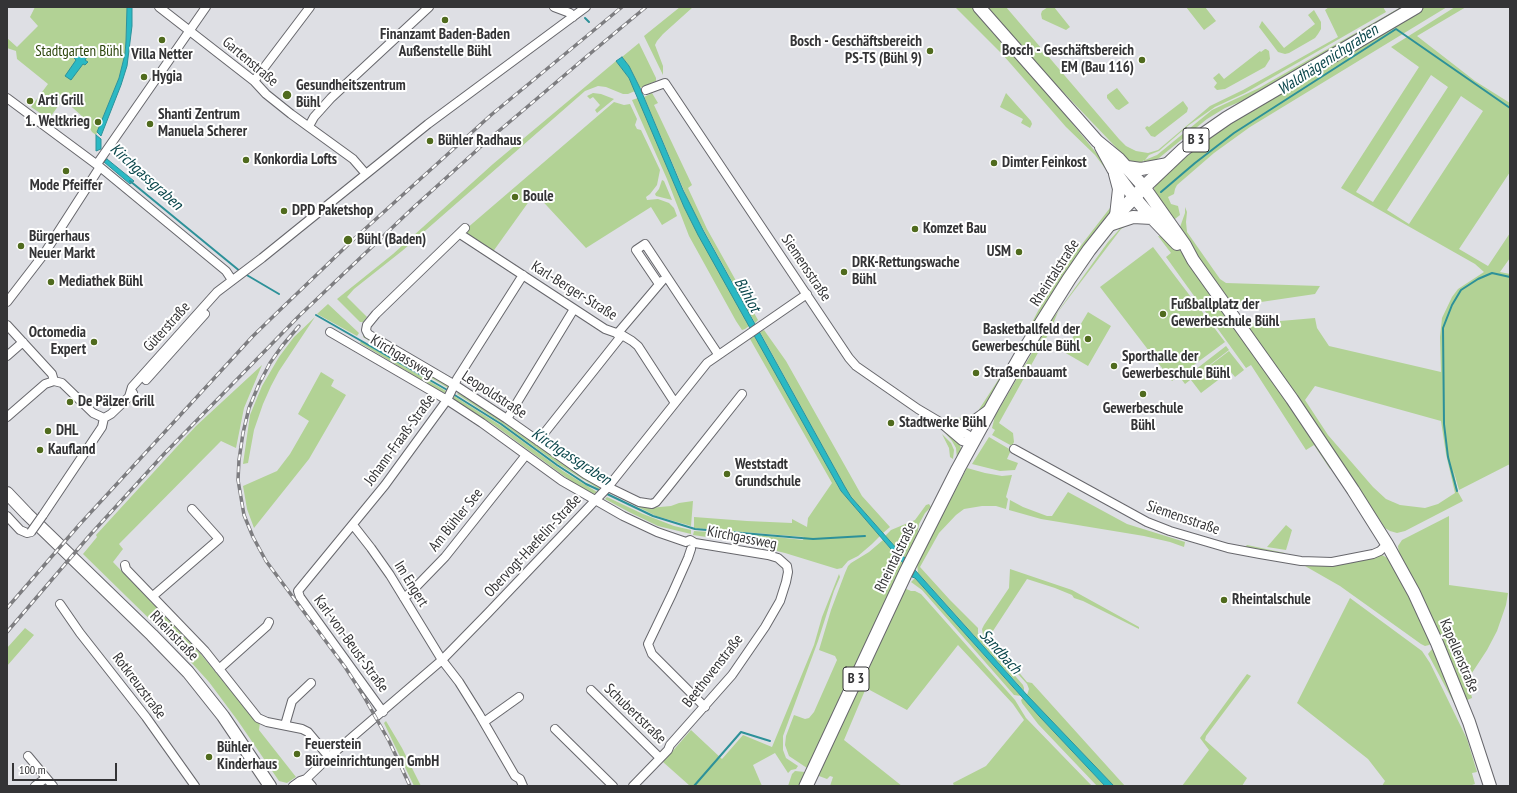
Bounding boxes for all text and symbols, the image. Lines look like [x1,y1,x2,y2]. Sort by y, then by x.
marker: Finanzamt Baden-Baden Außenstelle Bühl [440,15,450,25]
water label: Waldhägenichgraben [1274,20,1382,100]
place label: Finanzamt Baden-Baden Außenstelle Bühl [380,26,510,61]
street label: Gartenstraße [218,33,282,91]
place label: Bosch - Geschäftsbereich PS-TS (Bühl 9) [790,33,922,68]
marker: Villa Netter [157,35,167,45]
place label: Bosch - Geschäftsbereich EM (Bau 116) [1002,42,1134,77]
park label: Stadtgarten Bühl [35,43,123,61]
place label: Villa Netter [131,46,193,64]
marker: Bosch - Geschäftsbereich PS-TS (Bühl 9) [925,46,935,56]
marker: Bosch - Geschäftsbereich EM (Bau 116) [1137,55,1147,65]
place label: Hygia [152,68,182,86]
marker: Hygia [139,72,149,82]
place label: Gesundheitszentrum Bühl [296,77,406,112]
marker: Gesundheitszentrum Bühl [281,89,293,101]
place label: Arti Grill [38,92,84,110]
marker: Arti Grill [25,96,35,106]
place label: Shanti Zentrum Manuela Scherer [158,106,247,141]
place label: 1. Weltkrieg [25,113,90,131]
marker: 1. Weltkrieg [93,117,103,127]
marker: Shanti Zentrum Manuela Scherer [145,119,155,129]
road number: B 3 [1183,128,1209,152]
place label: Bühler Radhaus [438,132,522,150]
marker: Bühler Radhaus [425,136,435,146]
water label: Kirchgassgraben [106,139,186,215]
place label: Konkordia Lofts [254,151,337,169]
place label: Dimter Feinkost [1002,154,1087,172]
marker: Konkordia Lofts [241,155,251,165]
marker: Dimter Feinkost [989,158,999,168]
marker: Mode Pfeiffer [61,166,71,176]
place label: Mode Pfeiffer [30,177,102,195]
place label: Boule [523,188,554,206]
marker: Boule [510,192,520,202]
place label: DPD Paketshop [292,202,373,220]
marker: DPD Paketshop [279,206,289,216]
place label: Komzet Bau [923,220,987,238]
marker: Komzet Bau [910,224,920,234]
place label: Bürgerhaus Neuer Markt [29,228,95,263]
place label: Bühl (Baden) [357,231,426,249]
street label: Siemensstraße [777,231,835,305]
marker: Bühl (Baden) [342,234,354,246]
street label: Rheintalstraße [1027,236,1083,310]
marker: Bürgerhaus Neuer Markt [16,241,26,251]
place label: USM [987,243,1011,261]
marker: USM [1014,247,1024,257]
place label: DRK-Rettungswache Bühl [852,254,960,289]
street label: Karl-Berger-Straße [528,257,620,325]
marker: DRK-Rettungswache Bühl [839,267,849,277]
place label: Mediathek Bühl [59,273,143,291]
water label: Bühlot [730,274,764,316]
marker: Mediathek Bühl [46,277,56,287]
place label: Fußballplatz der Gewerbeschule Bühl [1171,296,1279,331]
street label: Güterstraße [140,298,194,356]
marker: Fußballplatz der Gewerbeschule Bühl [1158,309,1168,319]
place label: Basketballfeld der Gewerbeschule Bühl [972,321,1080,356]
place label: Octomedia Expert [29,324,86,359]
street label: Kirchgassweg [367,331,437,383]
marker: Basketballfeld der Gewerbeschule Bühl [1083,334,1093,344]
marker: Octomedia Expert [89,337,99,347]
place label: Sporthalle der Gewerbeschule Bühl [1122,348,1230,383]
marker: Sporthalle der Gewerbeschule Bühl [1109,361,1119,371]
place label: Straßenbauamt [984,364,1067,382]
street label: Leopoldstraße [458,367,530,423]
marker: Straßenbauamt [971,368,981,378]
marker: Gewerbeschule Bühl [1138,389,1148,399]
street label: Johann-Fraaß-Straße [361,391,439,489]
place label: De Pälzer Grill [78,393,154,411]
marker: De Pälzer Grill [65,397,75,407]
place label: Gewerbeschule Bühl [1103,400,1183,435]
place label: Stadtwerke Bühl [899,414,987,432]
marker: Stadtwerke Bühl [886,418,896,428]
place label: DHL [56,422,78,440]
water label: Kirchgassgraben [528,424,614,490]
marker: DHL [43,426,53,436]
place label: Kaufland [48,441,95,459]
marker: Kaufland [35,445,45,455]
place label: Weststadt Grundschule [735,456,801,491]
marker: Weststadt Grundschule [722,469,732,479]
street label: Am Bühler See [425,485,487,555]
street label: Obervogt-Haefelin-Straße [481,491,585,601]
street label: Siemensstraße [1144,497,1222,539]
street label: Rheintalstraße [871,519,921,595]
street label: Kirchgassweg [706,522,778,554]
street label: Im Engert [390,558,432,610]
place label: Rheintalschule [1232,591,1311,609]
street label: Karl-von-Beust-Straße [310,592,392,696]
marker: Rheintalschule [1219,595,1229,605]
street label: Rheinstraße [146,607,202,665]
street label: Kapellenstraße [1435,616,1483,696]
water label: Sandbach [975,626,1025,678]
street label: Beethovenstraße [679,631,747,711]
street label: Rotkreuzstraße [108,649,170,723]
road number: B 3 [843,667,869,691]
street label: Schubertstraße [600,680,670,748]
place label: Feuerstein Büroeinrichtungen GmbH [305,736,439,771]
place label: Bühler Kinderhaus [217,739,277,774]
marker: Feuerstein Büroeinrichtungen GmbH [292,749,302,759]
marker: Bühler Kinderhaus [204,752,214,762]
scale bar [14,755,119,781]
text: 100 m [19,762,46,777]

